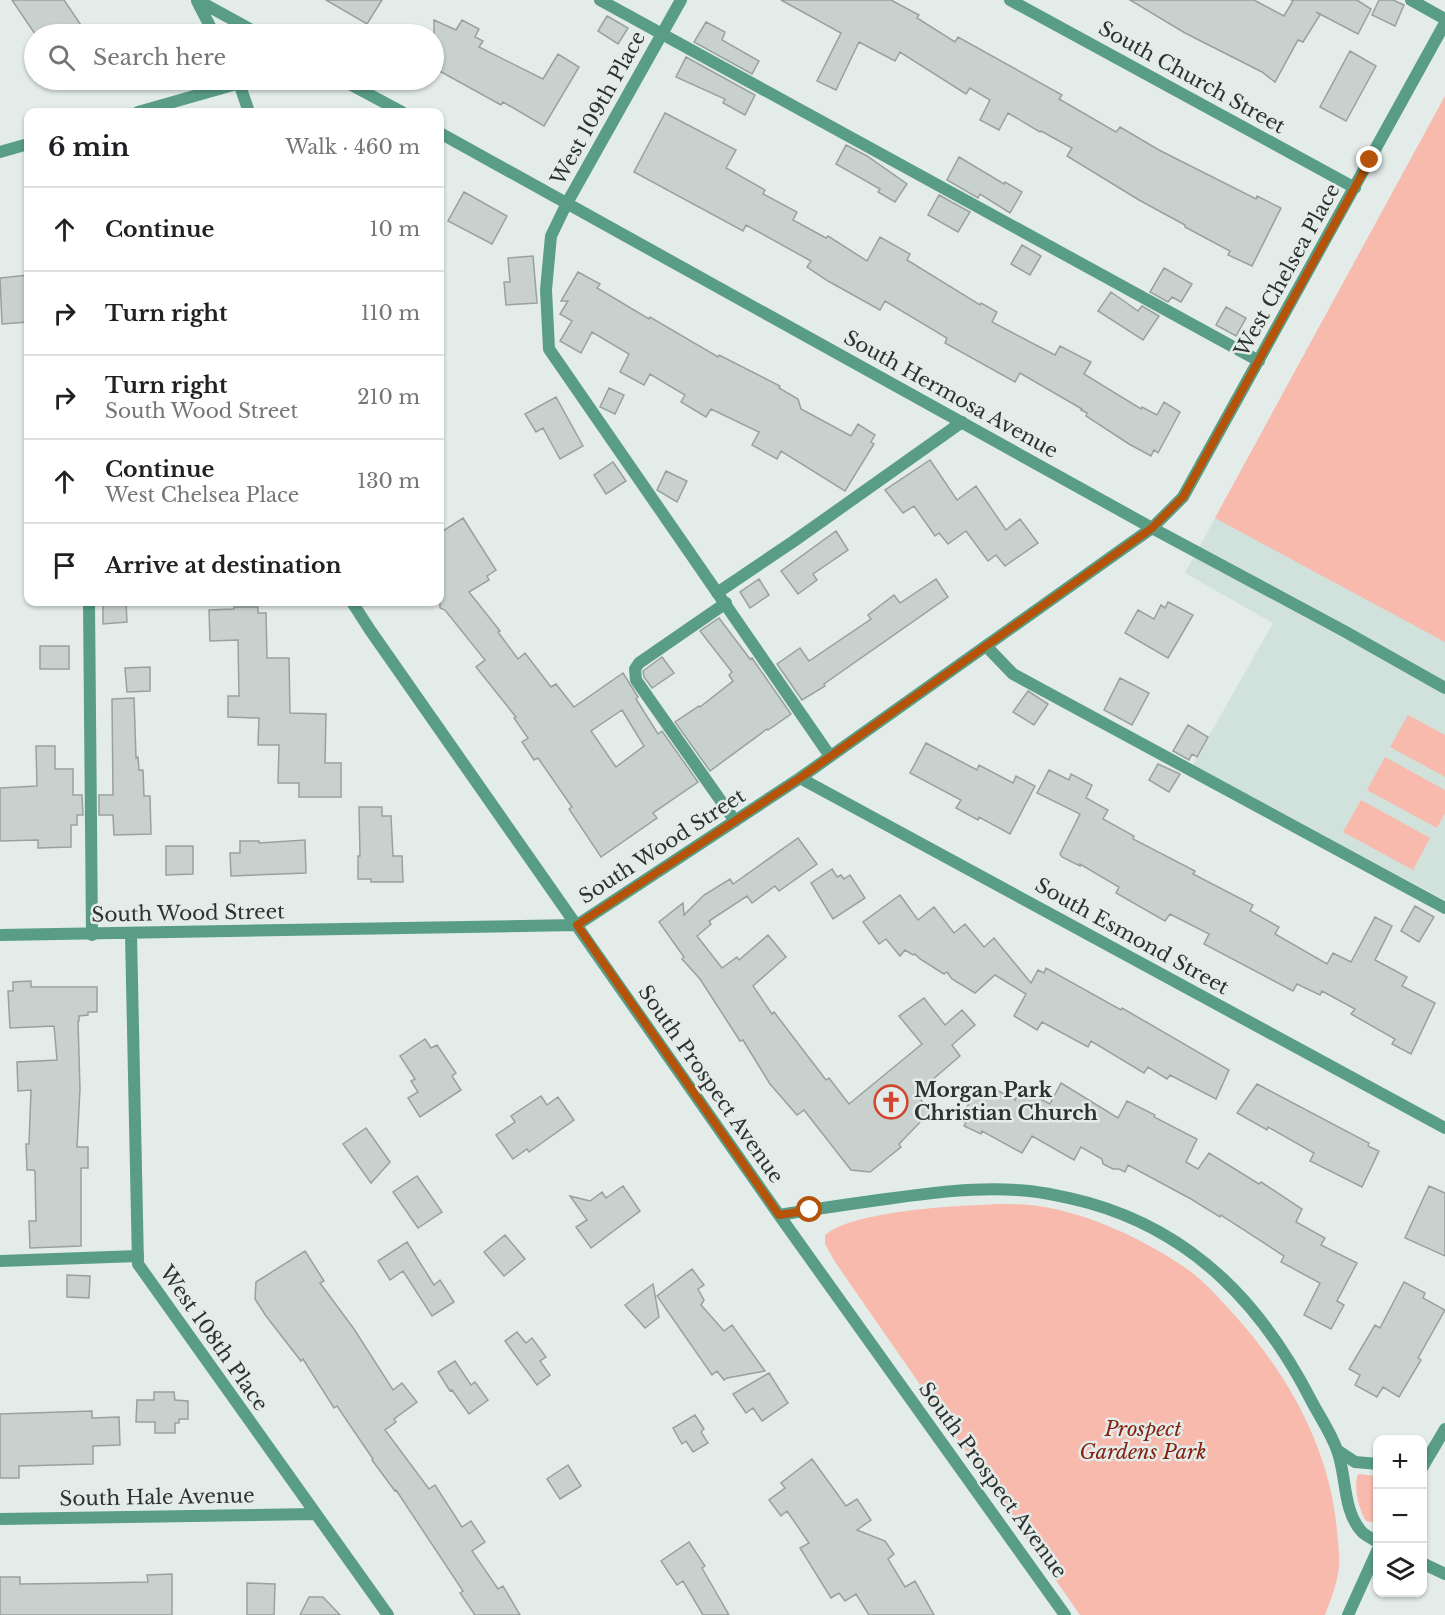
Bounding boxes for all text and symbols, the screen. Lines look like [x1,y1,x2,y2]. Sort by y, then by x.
street label: South Church Street [1095,16,1290,138]
search box [24,24,444,90]
street label: West 109th Place [545,27,650,190]
icon: search [45,41,78,74]
text: Search here [93,44,226,71]
text: 6 min [48,131,129,163]
text: Walk · 460 m [285,135,420,159]
route end [1356,146,1382,172]
street label: West Chelsea Place [1229,179,1345,362]
icon: ahead [48,213,81,246]
text: Continue [105,216,214,243]
text: 10 m [370,217,420,241]
icon: right [48,297,81,330]
text: Turn right [105,300,227,327]
text: 110 m [361,301,420,325]
street label: South Hermosa Avenue [840,325,1062,463]
text: Turn right [105,372,227,399]
icon: right [48,381,81,414]
text: 210 m [357,385,420,409]
text: South Wood Street [105,399,298,423]
text: Continue [105,456,214,483]
icon: ahead [48,465,81,498]
text: 130 m [357,469,420,493]
text: West Chelsea Place [105,483,299,507]
icon: arrive [48,549,81,582]
text: Arrive at destination [105,552,342,579]
street label: South Wood Street [574,783,750,909]
street label: South Esmond Street [1031,873,1233,999]
street label: South Wood Street [91,899,285,927]
street label: South Prospect Avenue [633,980,789,1188]
place label: Morgan Park Christian Church [914,1078,1098,1125]
church icon: Morgan Park Christian Church [873,1084,909,1120]
route start [796,1196,822,1222]
street label: West 108th Place [154,1260,273,1415]
street label: South Prospect Avenue [914,1377,1072,1583]
park label: Prospect Gardens Park [1080,1417,1206,1464]
map controls [1373,1435,1427,1597]
button: + [1373,1435,1427,1489]
street label: South Hale Avenue [59,1483,255,1511]
button: − [1373,1489,1427,1543]
button: layers [1373,1543,1427,1597]

